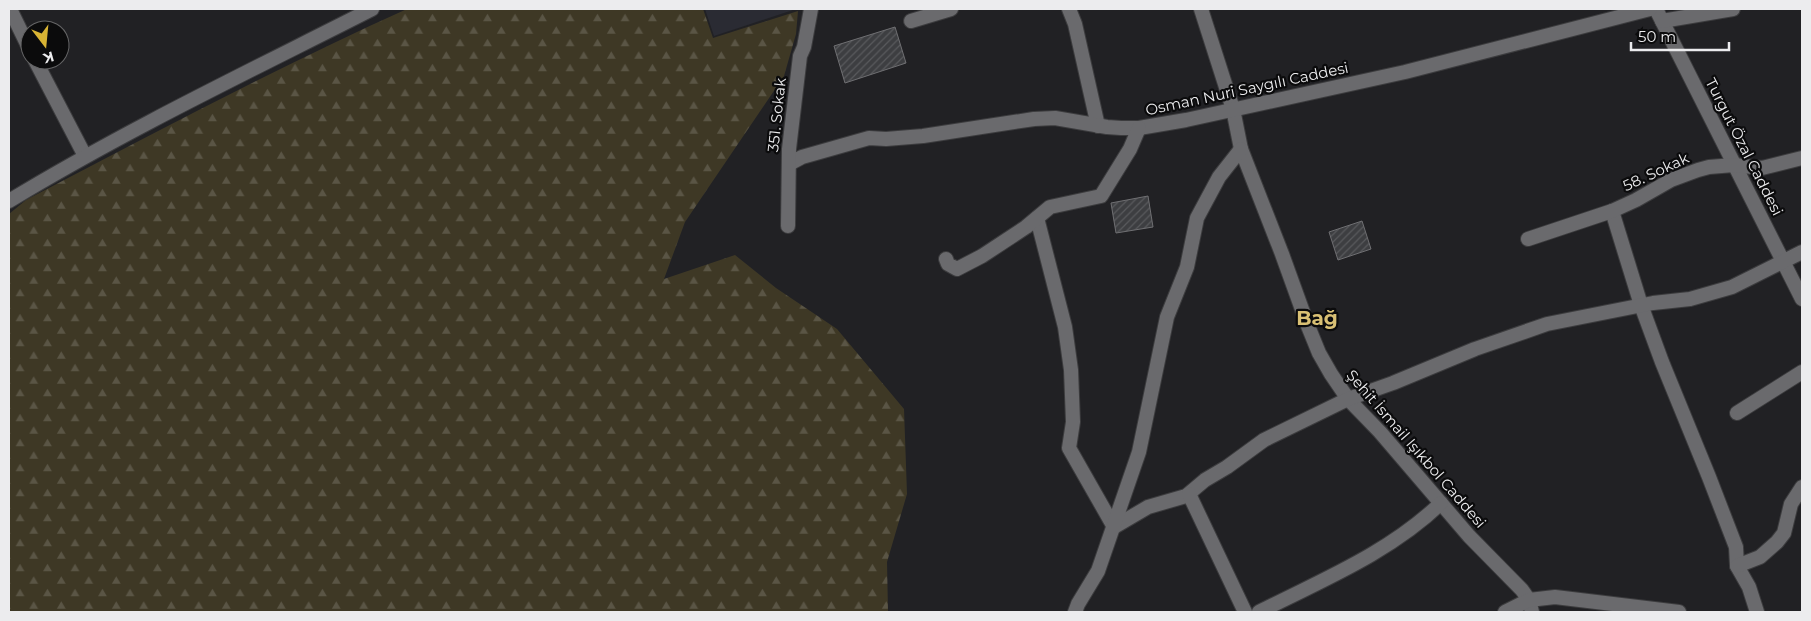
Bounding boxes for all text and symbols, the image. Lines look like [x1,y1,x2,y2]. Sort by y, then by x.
north arrow [20,20,70,70]
scale bar [1631,20,1728,52]
text: 50 m [1638,27,1676,46]
text: K [41,47,56,68]
street label: Osman Nuri Saygılı Caddesi [1144,58,1350,119]
street label: Turgut Özal Caddesi [1702,75,1787,219]
street label: 351. Sokak [763,77,790,153]
street label: 58. Sokak [1620,148,1692,195]
district label: Bağ [1296,306,1338,330]
street label: Şehit İsmail Işıkbol Caddesi [1342,366,1490,532]

